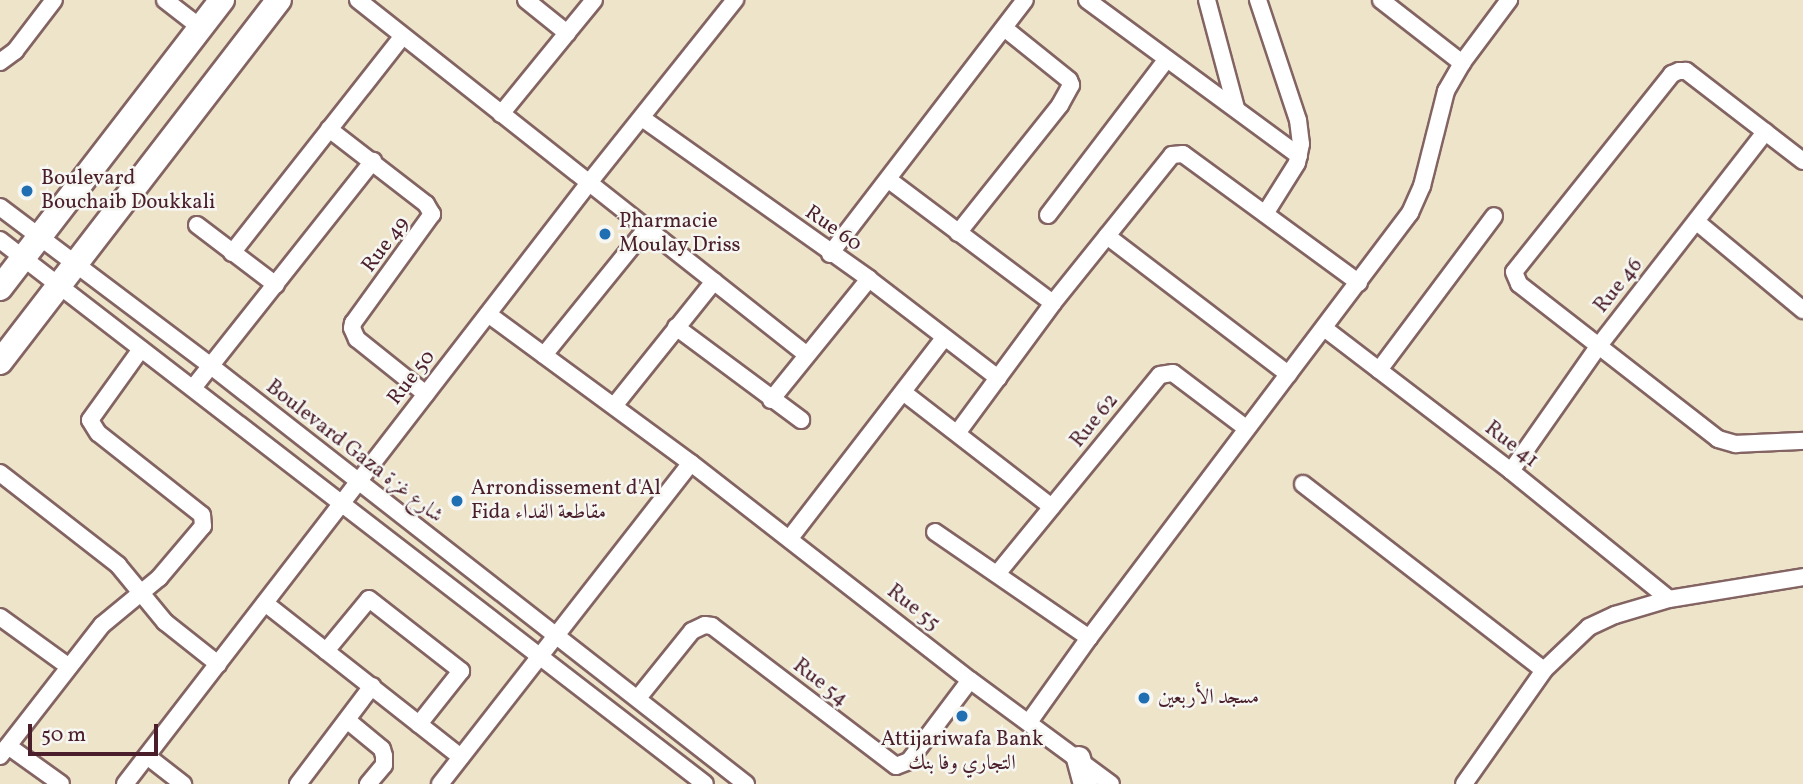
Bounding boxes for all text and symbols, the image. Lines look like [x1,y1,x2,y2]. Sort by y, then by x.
place label: Boulevard Bouchaib Doukkali [41,166,215,216]
marker: Boulevard Bouchaib Doukkali [19,183,35,199]
street label: Rue 60 [800,200,866,258]
place label: Pharmacie Moulay Driss [619,209,741,259]
street label: Rue 49 [357,212,415,278]
marker: Pharmacie Moulay Driss [597,226,613,242]
street label: Rue 46 [1589,253,1649,319]
street label: Rue 50 [383,346,441,410]
street label: Boulevard Gaza شارع غزة [260,375,448,529]
street label: Rue 62 [1066,389,1124,453]
street label: Rue 41 [1479,416,1543,474]
place label: Arrondissement d'Al Fida مقاطعة الفداء [471,476,661,526]
marker: Arrondissement d'Al Fida مقاطعة الفداء [449,493,465,509]
street label: Rue 55 [881,579,945,637]
street label: Rue 54 [787,654,853,712]
place label: مسجد الأربعين [1158,685,1259,711]
marker: مسجد الأربعين [1136,690,1152,706]
marker: Attijariwafa Bank التجاري وفا بنك [954,708,970,724]
scale bar [32,710,161,754]
text: 50 m [41,721,86,750]
place label: Attijariwafa Bank التجاري وفا بنك [881,727,1043,777]

